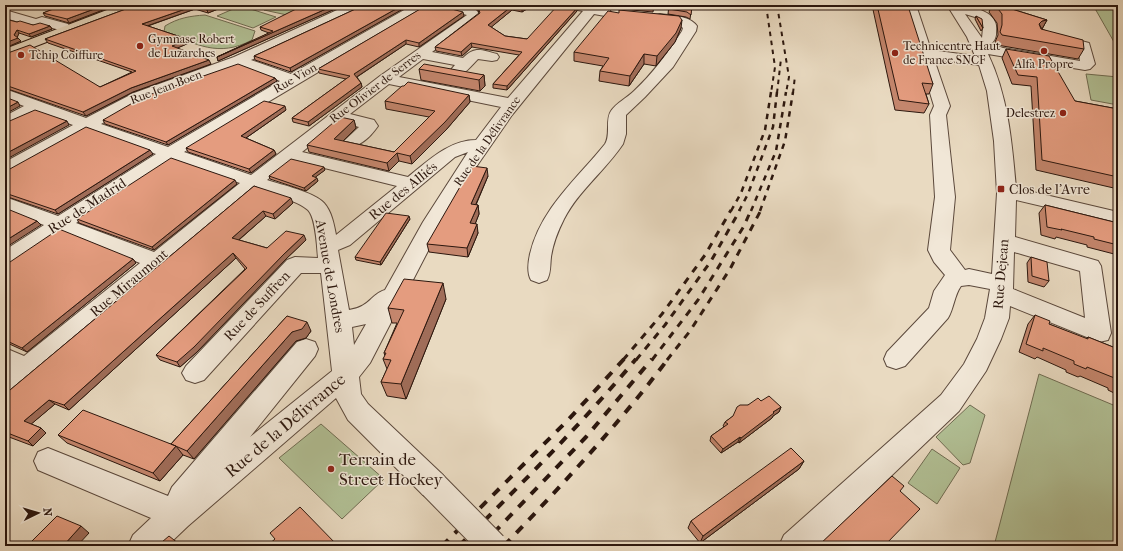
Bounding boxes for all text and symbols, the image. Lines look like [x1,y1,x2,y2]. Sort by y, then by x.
place label: Gymnase Robert de Luzarches [148,32,235,60]
place label: Technicentre Haut de France SNCF [903,39,1001,67]
marker: Gymnase Robert de Luzarches [135,41,145,51]
marker: Alfa Propre [1039,46,1049,56]
place label: Tchip Coiffure [29,48,103,62]
street label: Rue Olivier de Serres [327,48,424,126]
marker: Technicentre Haut de France SNCF [890,48,900,58]
marker: Tchip Coiffure [16,50,26,60]
place label: Alfa Propre [1014,57,1074,71]
street label: Rue Vion [271,60,319,96]
street label: Rue Jean Boen [128,67,204,107]
street label: Rue de la Délivrance [451,93,523,189]
place label: Delestrez [1006,106,1056,120]
marker: Delestrez [1058,108,1068,118]
street label: Rue des Alliés [365,158,441,224]
street label: Rue de Madrid [45,174,130,238]
place label: Clos de l'Avre [1009,181,1090,198]
marker: Clos de l'Avre [996,184,1006,194]
street label: Avenue de Londres [311,217,348,334]
street label: Rue Dejean [989,238,1013,310]
street label: Rue Miraumont [87,245,171,321]
street label: Rue de Suffren [220,267,294,345]
street label: Rue de la Délivrance [221,368,350,481]
place label: Terrain de Street Hockey [339,449,443,489]
marker: Terrain de Street Hockey [326,464,336,474]
north arrow [18,493,58,533]
text: N [41,507,54,518]

